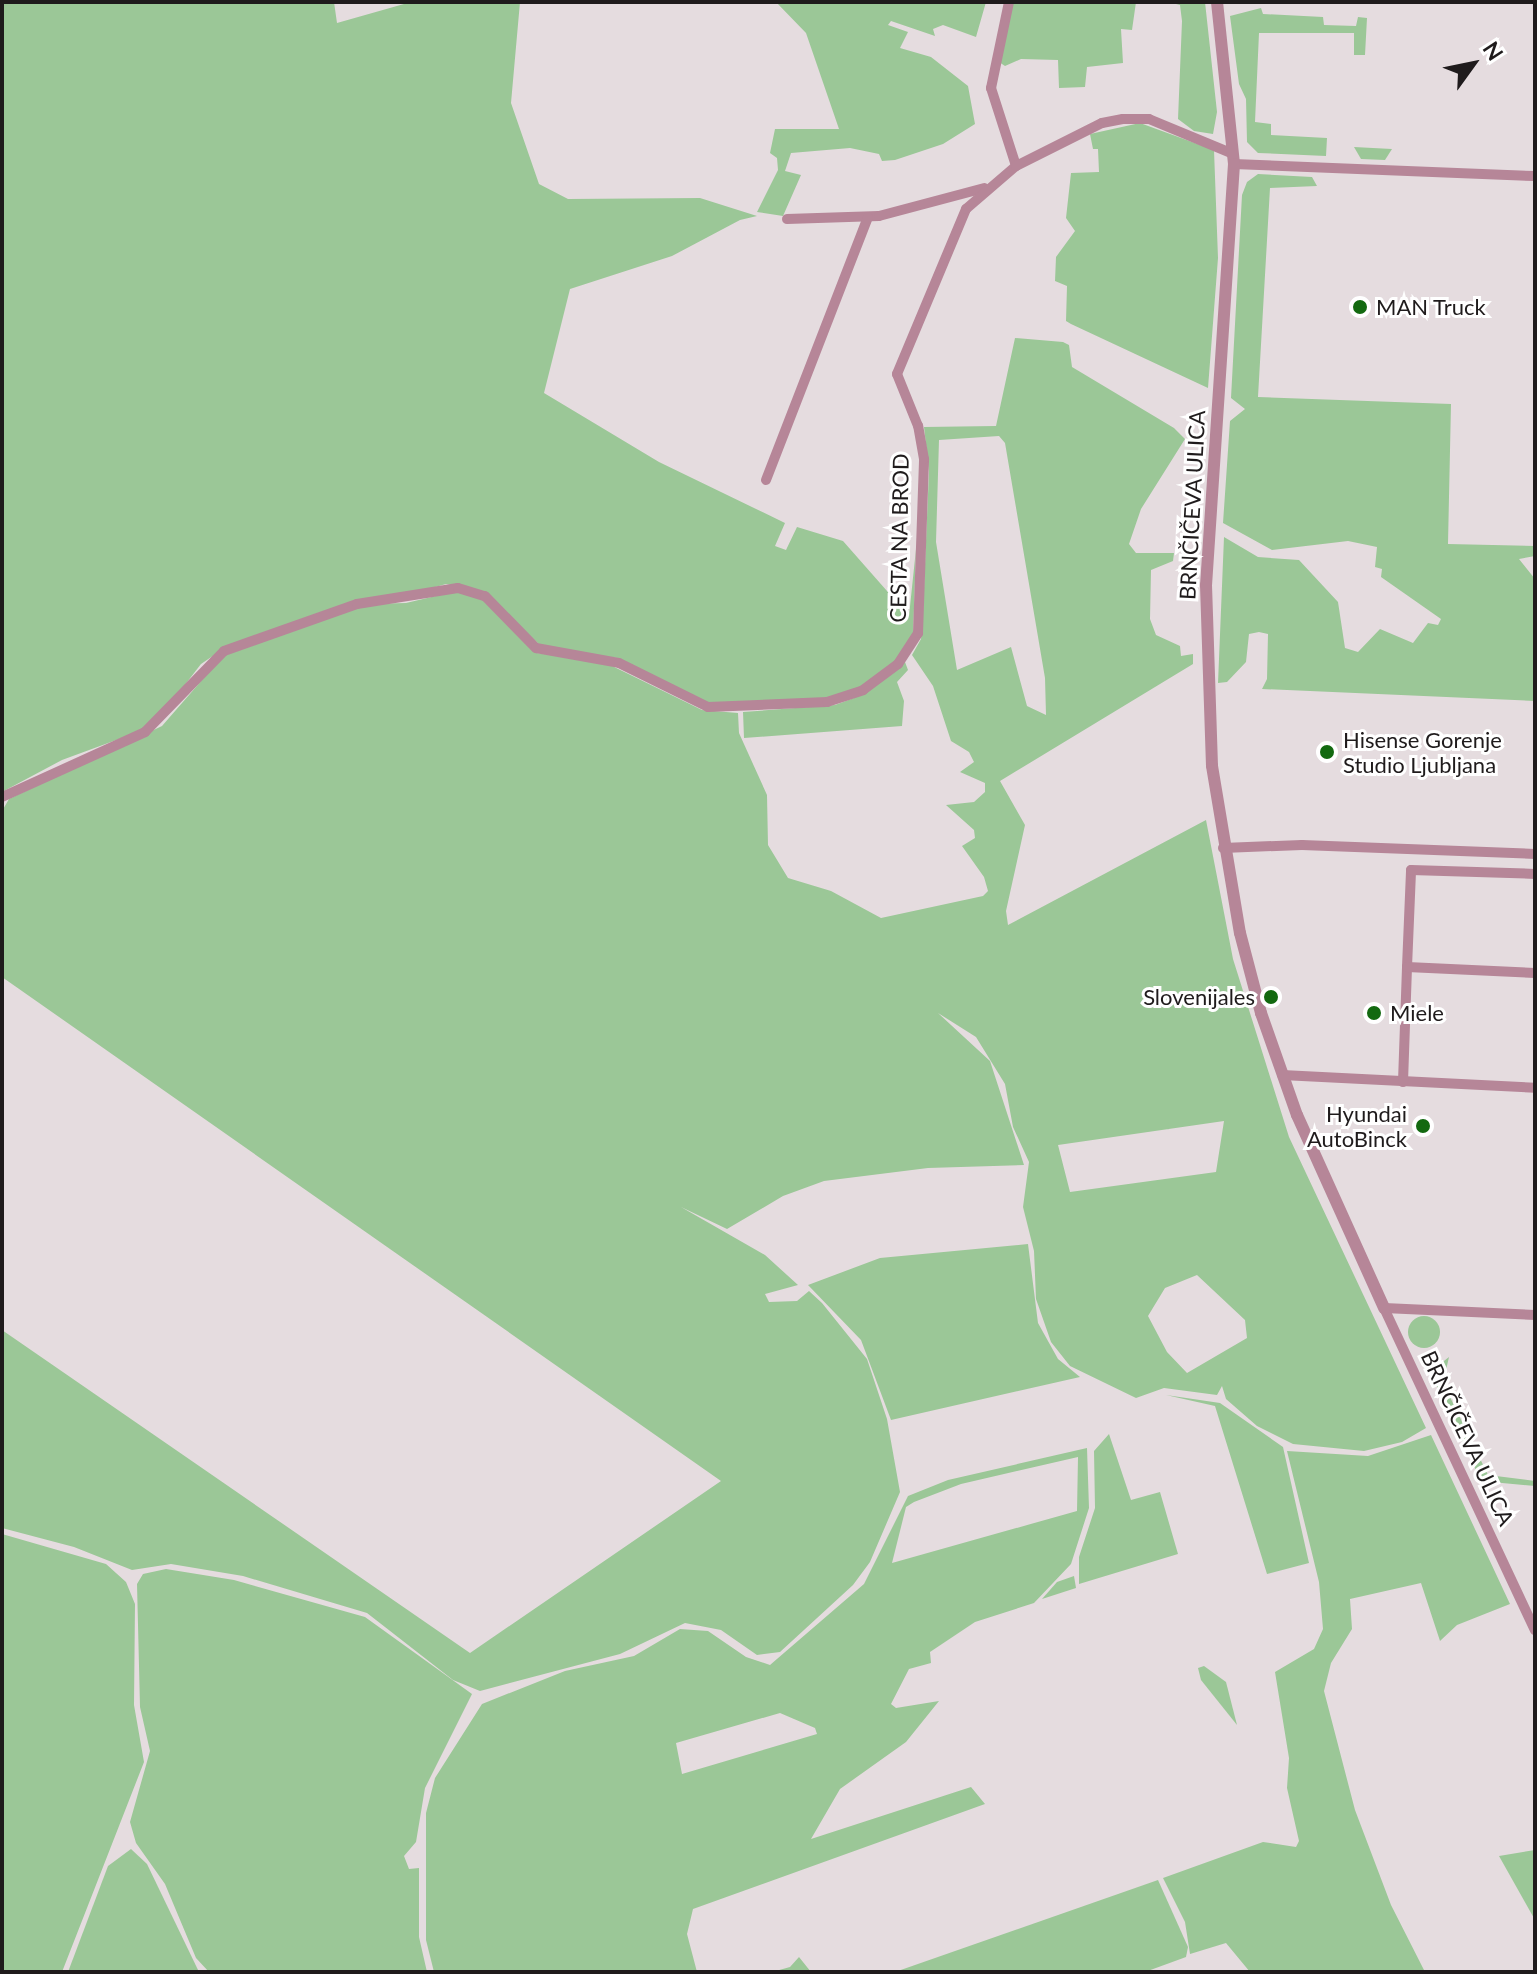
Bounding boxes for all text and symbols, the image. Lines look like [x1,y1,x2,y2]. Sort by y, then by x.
north arrow [1433,24,1513,104]
text: N [1478,36,1509,65]
place label: MAN Truck [1376,294,1486,320]
marker: MAN Truck [1351,298,1369,316]
street label: BRNČIČEVA ULICA [1174,409,1210,601]
street label: CESTA NA BROD [884,452,914,624]
place label: Hisense Gorenje Studio Ljubljana [1343,726,1502,778]
marker: Hisense Gorenje Studio Ljubljana [1318,743,1336,761]
place label: Slovenijales [1143,984,1255,1010]
marker: Slovenijales [1262,988,1280,1006]
place label: Miele [1390,1000,1444,1026]
marker: Miele [1365,1004,1383,1022]
place label: Hyundai AutoBinck [1307,1100,1407,1152]
marker: Hyundai AutoBinck [1414,1117,1432,1135]
street label: BRNČIČEVA ULICA [1416,1346,1520,1530]

